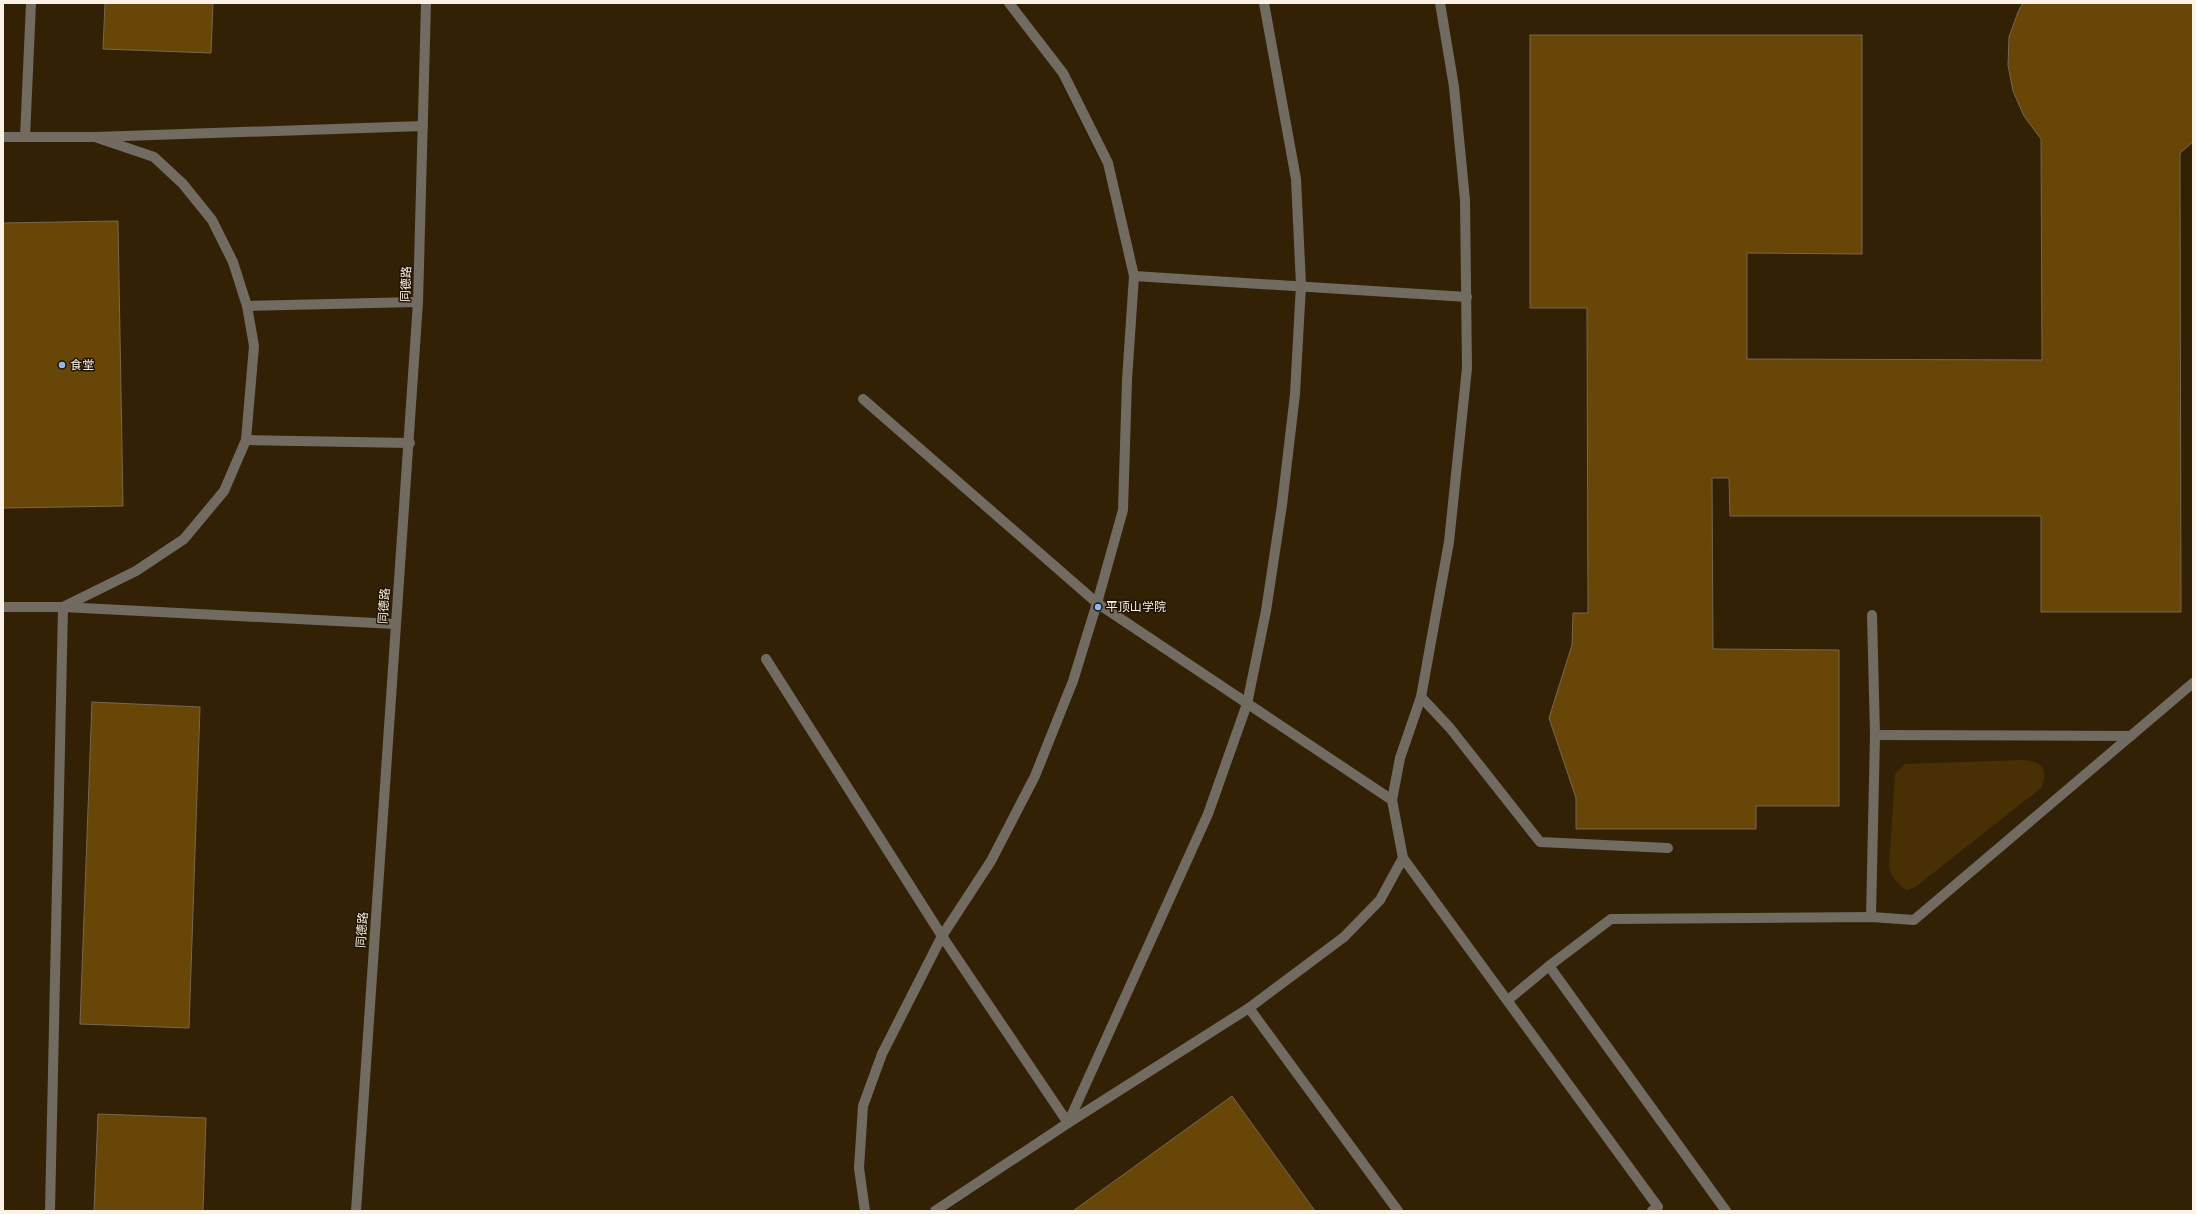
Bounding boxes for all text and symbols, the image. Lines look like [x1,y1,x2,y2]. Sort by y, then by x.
street label: 同德路 [398,266,414,302]
place label: 食堂 [70,358,94,372]
marker: 食堂 [57,360,67,370]
street label: 同德路 [376,588,392,624]
place label: 平顶山学院 [1106,600,1166,614]
marker: 平顶山学院 [1093,602,1103,612]
street label: 同德路 [354,912,370,948]

